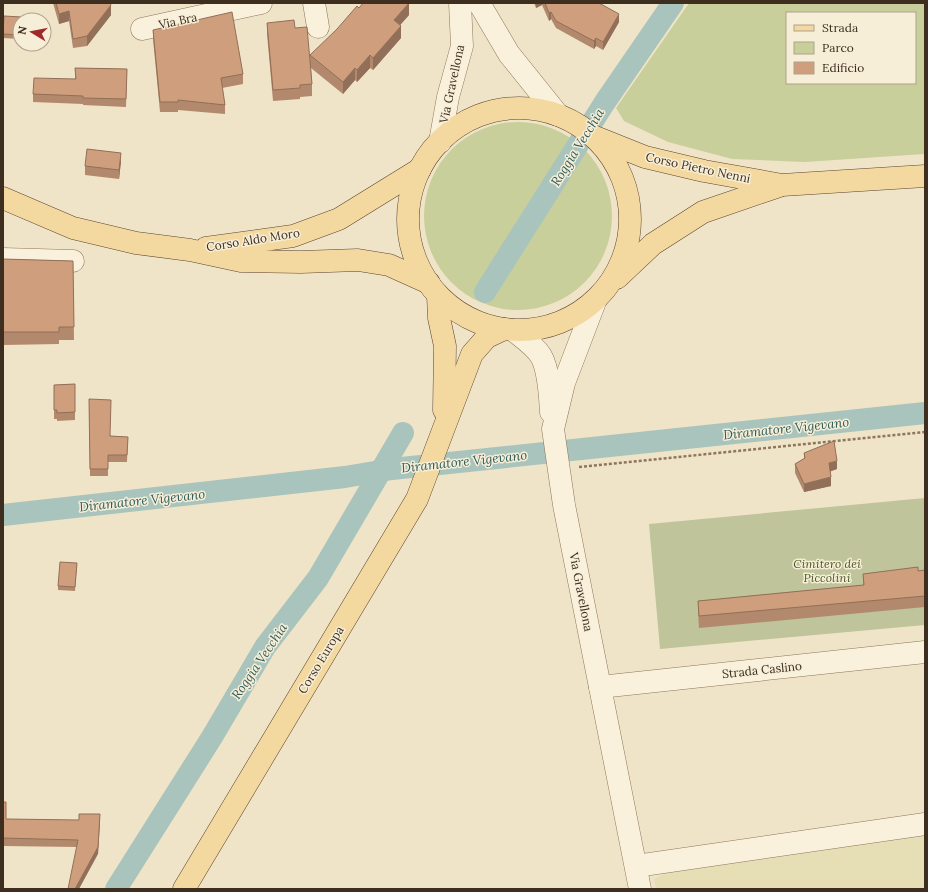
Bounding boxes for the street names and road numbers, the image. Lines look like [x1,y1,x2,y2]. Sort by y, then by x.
street label: Via Bra [156,9,199,32]
street label: Via Gravellona [436,43,467,126]
street label: Corso Pietro Nenni [644,149,752,186]
street label: Corso Aldo Moro [205,225,301,254]
street label: Via Gravellona [566,550,597,633]
street label: Corso Europa [294,623,347,696]
street label: Strada Caslino [721,658,803,681]

